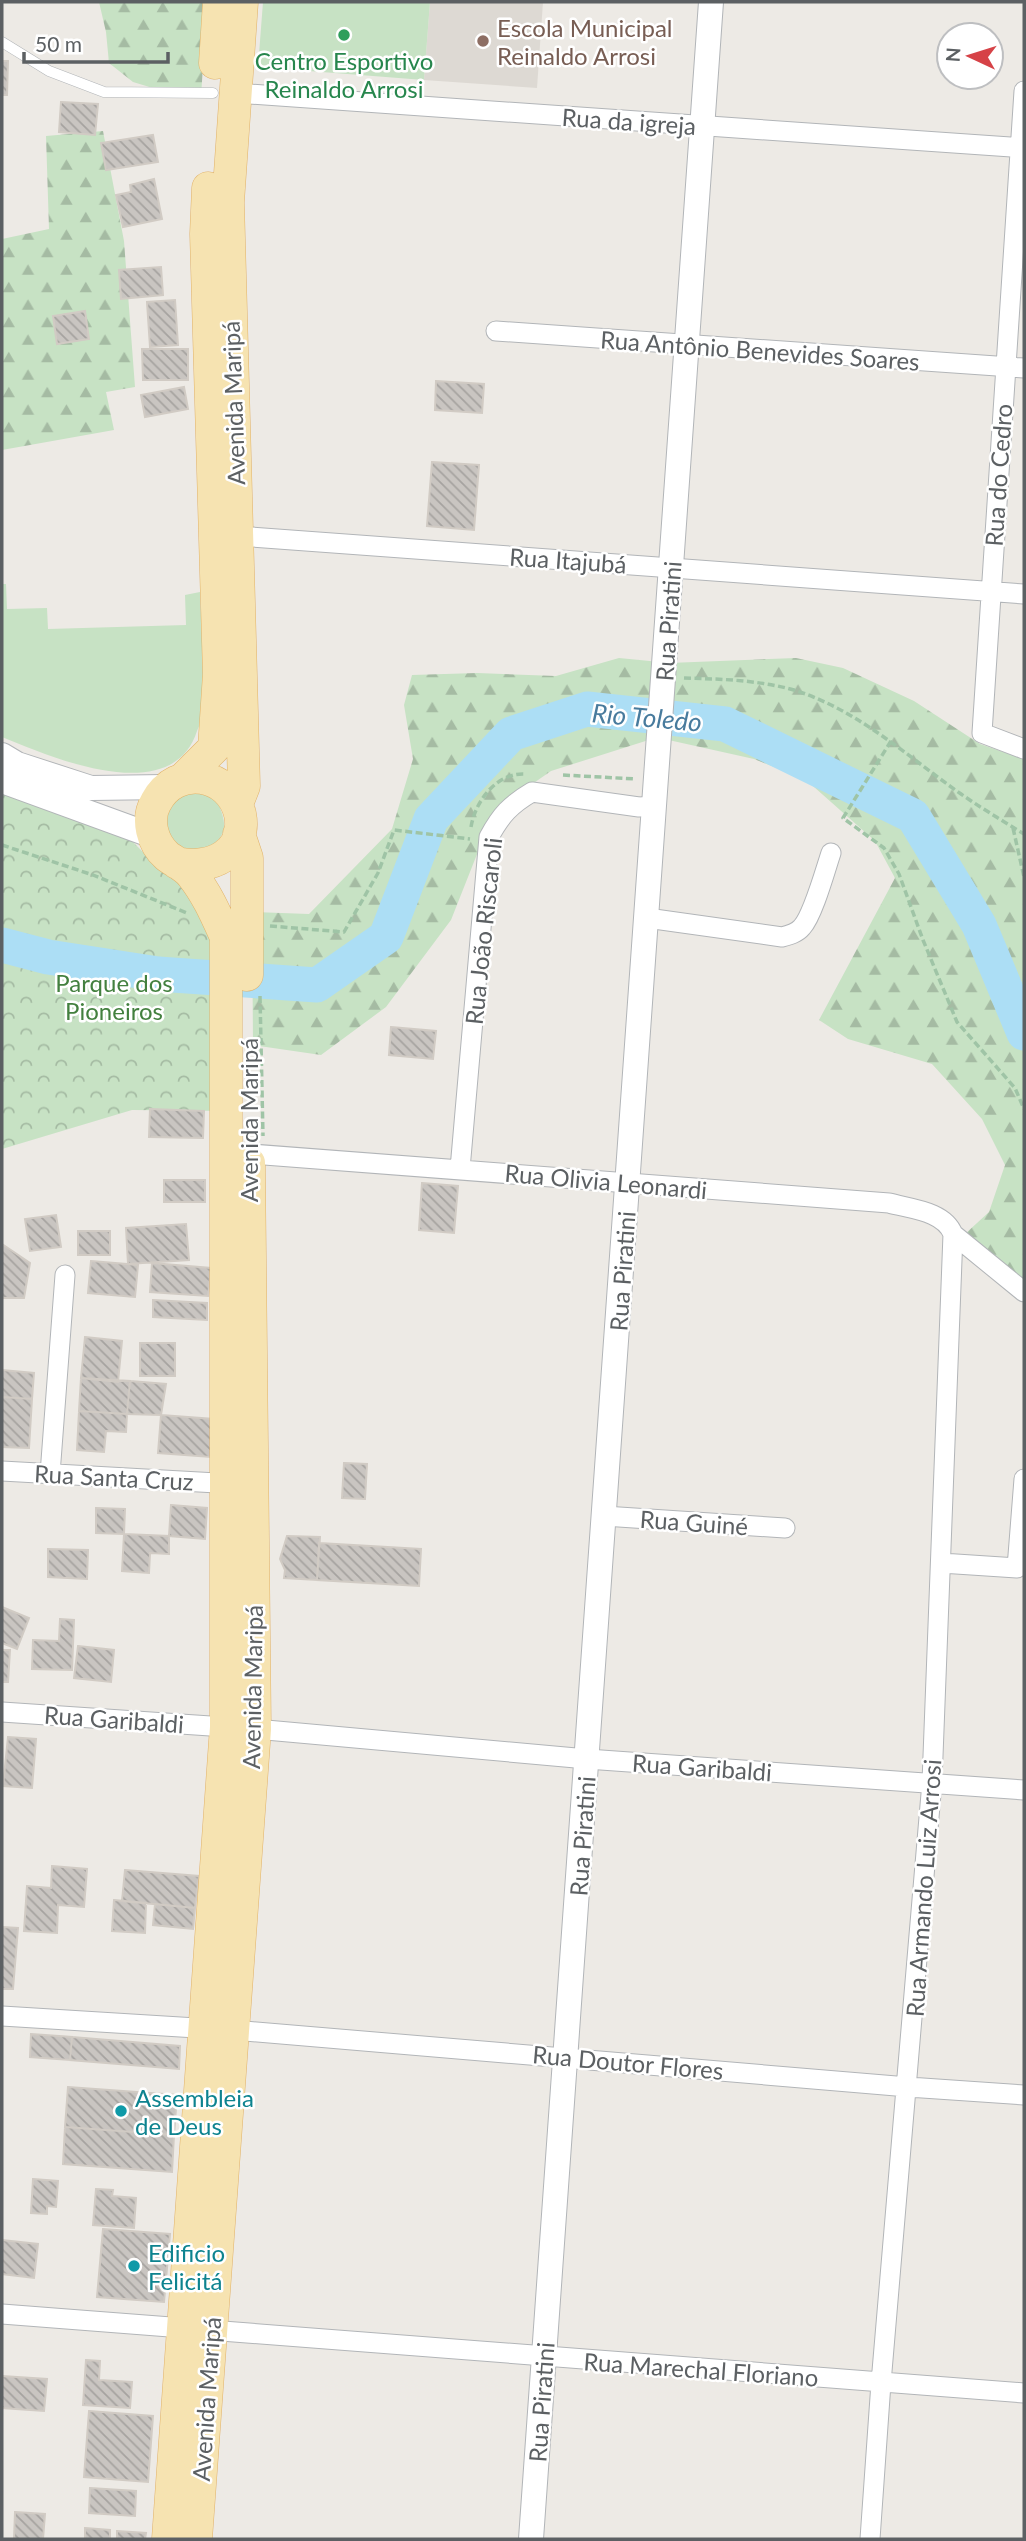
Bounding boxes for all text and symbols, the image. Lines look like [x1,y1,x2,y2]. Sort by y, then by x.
place label: Escola Municipal Reinaldo Arrosi [497,13,673,70]
scale bar [24,21,168,65]
north arrow [935,21,1005,91]
marker: Centro Esportivo Reinaldo Arrosi [336,27,352,43]
text: 50 m [35,31,82,56]
marker: Escola Municipal Reinaldo Arrosi [475,33,491,49]
place label: Centro Esportivo Reinaldo Arrosi [255,46,433,103]
text: N [941,47,965,63]
street label: Rua da igreja [561,102,697,140]
street label: Avenida Maripá [216,320,250,486]
street label: Rua Antônio Benevides Soares [599,324,921,376]
street label: Rua do Cedro [979,403,1017,547]
street label: Rua Itajubá [508,541,628,579]
street label: Rua Piratini [649,560,687,682]
water label: Rio Toledo [591,696,703,738]
street label: Rua João Riscaroli [459,836,507,1026]
park label: Parque dos Pioneiros [55,968,173,1025]
street label: Avenida Maripá [234,1038,263,1202]
street label: Rua Olivia Leonardi [504,1158,708,1204]
street label: Rua Piratini [603,1210,641,1332]
street label: Rua Santa Cruz [34,1458,195,1496]
street label: Rua Guiné [639,1504,749,1540]
street label: Avenida Maripá [236,1605,268,1769]
street label: Rua Garibaldi [43,1700,185,1738]
street label: Rua Garibaldi [631,1748,773,1786]
street label: Rua Armando Luiz Arrosi [900,1758,946,2018]
street label: Rua Piratini [563,1775,601,1897]
street label: Rua Doutor Flores [531,2039,725,2085]
place label: Assembleia de Deus [135,2083,254,2140]
marker: Assembleia de Deus [113,2103,129,2119]
place label: Edificio Felicitá [148,2238,225,2295]
marker: Edificio Felicitá [126,2258,142,2274]
street label: Avenida Maripá [186,2316,226,2482]
street label: Rua Piratini [522,2341,560,2463]
street label: Rua Marechal Floriano [583,2346,819,2392]

